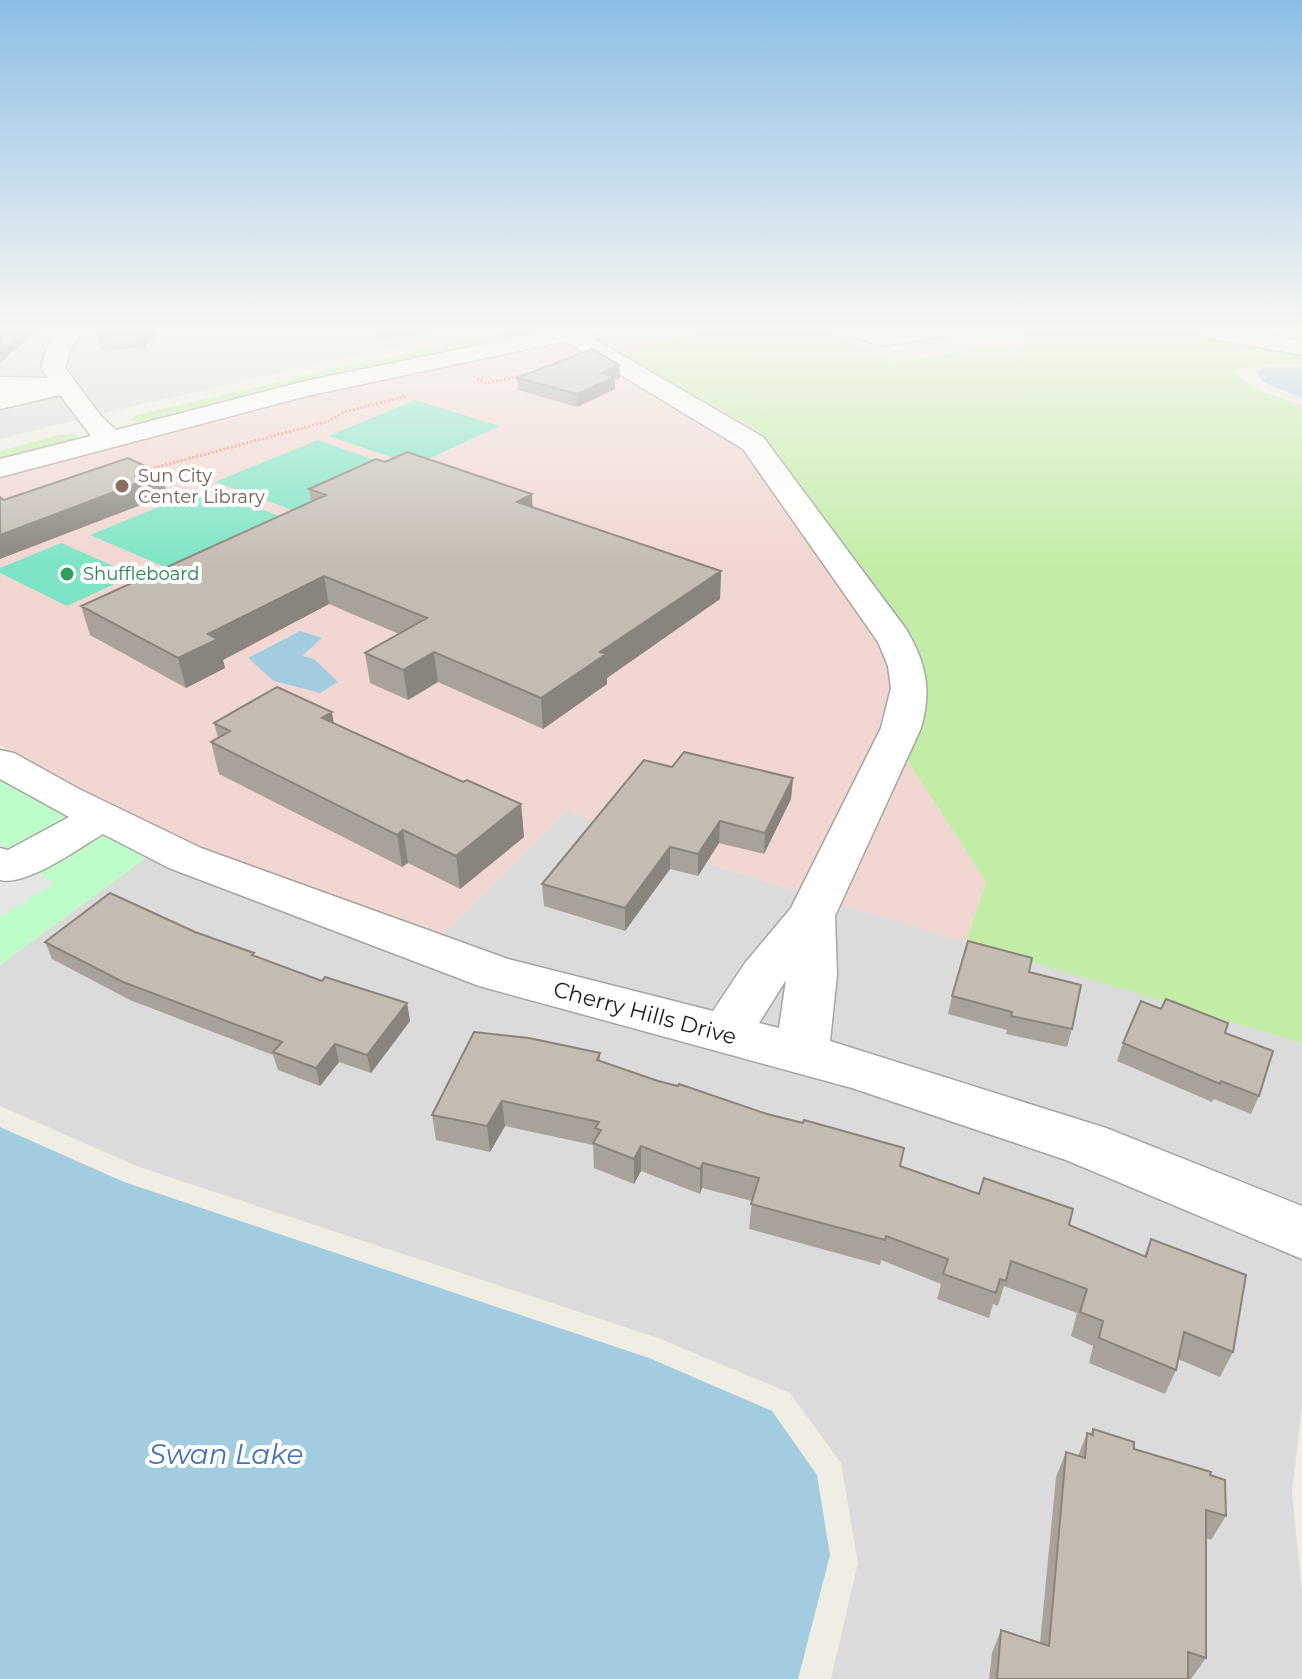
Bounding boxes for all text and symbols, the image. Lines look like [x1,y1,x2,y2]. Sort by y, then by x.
place label: Sun City Center Library [138,465,265,508]
marker: Sun City Center Library [113,477,131,495]
place label: Shuffleboard [83,563,200,585]
marker: Shuffleboard [58,565,76,583]
street label: Cherry Hills Drive [550,976,740,1050]
water label: Swan Lake [149,1437,303,1471]

